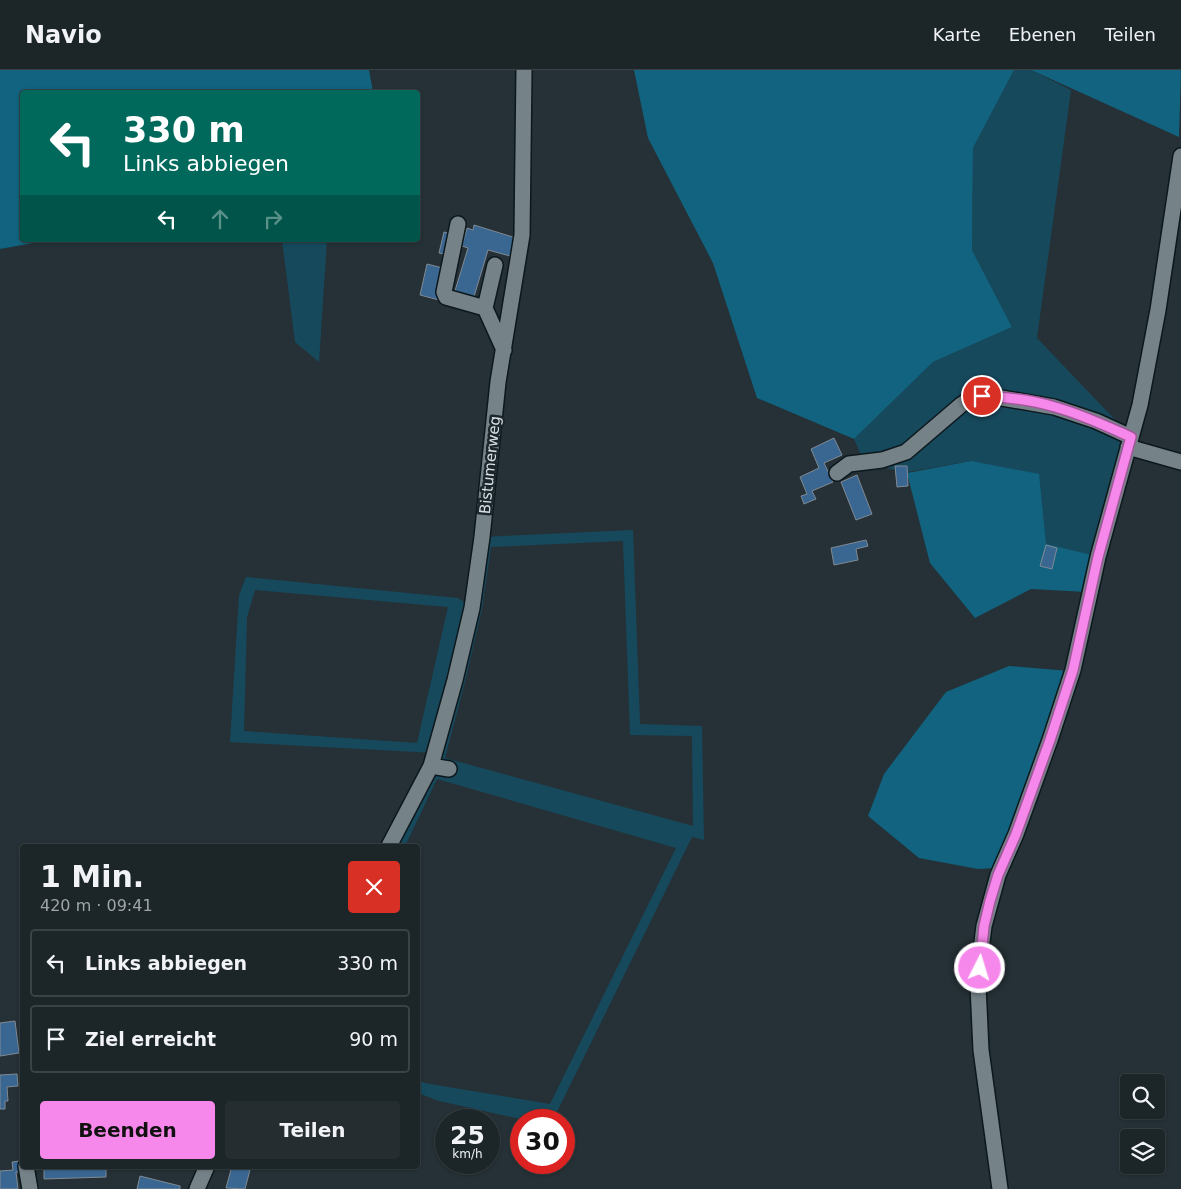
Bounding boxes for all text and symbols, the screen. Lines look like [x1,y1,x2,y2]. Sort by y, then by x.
text: Navio [25,21,102,49]
text: Karte [933,24,981,45]
text: Ebenen [1009,24,1077,45]
text: Teilen [1105,24,1156,45]
icon: left [40,110,105,175]
text: 330 m [123,110,245,150]
text: Links abbiegen [123,151,289,176]
icon: left [153,205,181,233]
icon: ahead [206,205,234,233]
icon: right [259,205,287,233]
pin [961,375,1003,417]
icon: arrive [968,382,996,410]
street label: Bistumerweg [476,415,504,515]
text: 1 Min. [40,859,144,894]
button: close [348,861,400,913]
text: 420 m · 09:41 [40,896,153,915]
position arrow [953,941,1005,993]
icon: left [42,949,70,977]
text: Links abbiegen [85,952,247,974]
text: 330 m [337,952,398,974]
icon: arrive [42,1025,70,1053]
text: Ziel erreicht [85,1028,216,1050]
text: 90 m [349,1028,398,1050]
map controls [1120,1074,1165,1174]
button: search [1120,1074,1165,1119]
button: Beenden [40,1101,215,1159]
button: Teilen [225,1101,400,1159]
speed limit sign: 30 [510,1109,575,1174]
text: 25 [450,1121,485,1150]
button: layers [1120,1129,1165,1174]
text: km/h [452,1147,483,1161]

